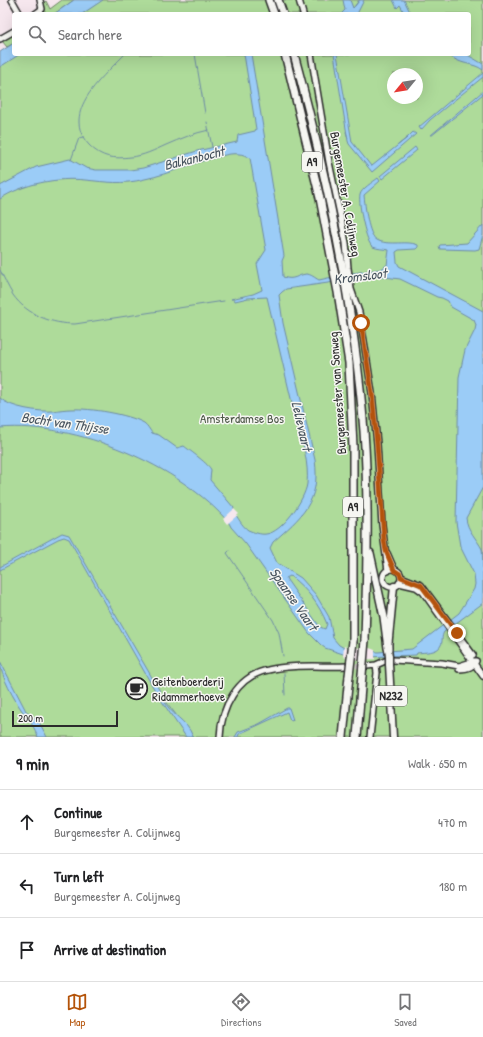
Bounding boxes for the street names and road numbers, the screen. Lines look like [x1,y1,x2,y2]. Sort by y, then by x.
street label: Burgemeester A. Colijnweg [326,130,366,258]
road number: A9 [302,152,322,172]
street label: Burgemeester van Sonweg [324,331,350,455]
road number: A9 [343,497,363,517]
road number: N232 [375,686,407,706]

